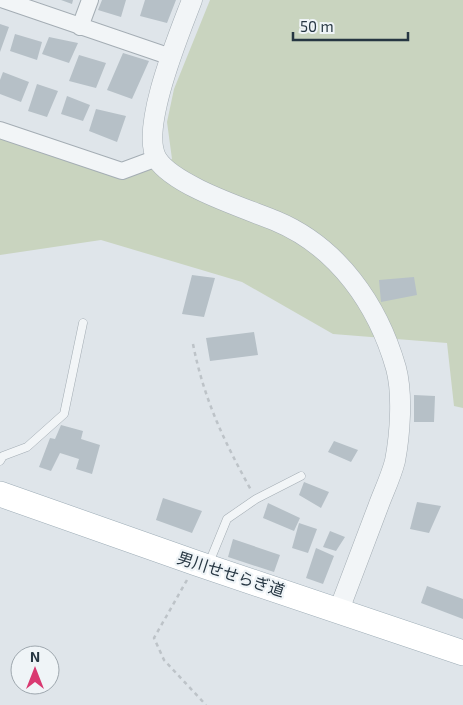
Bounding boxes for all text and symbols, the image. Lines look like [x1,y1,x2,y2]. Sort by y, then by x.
scale bar [293,10,408,42]
text: 50 m [300,17,334,35]
street label: 男川せせらぎ道 [175,547,287,600]
north arrow [10,645,60,695]
text: N [30,648,40,665]

